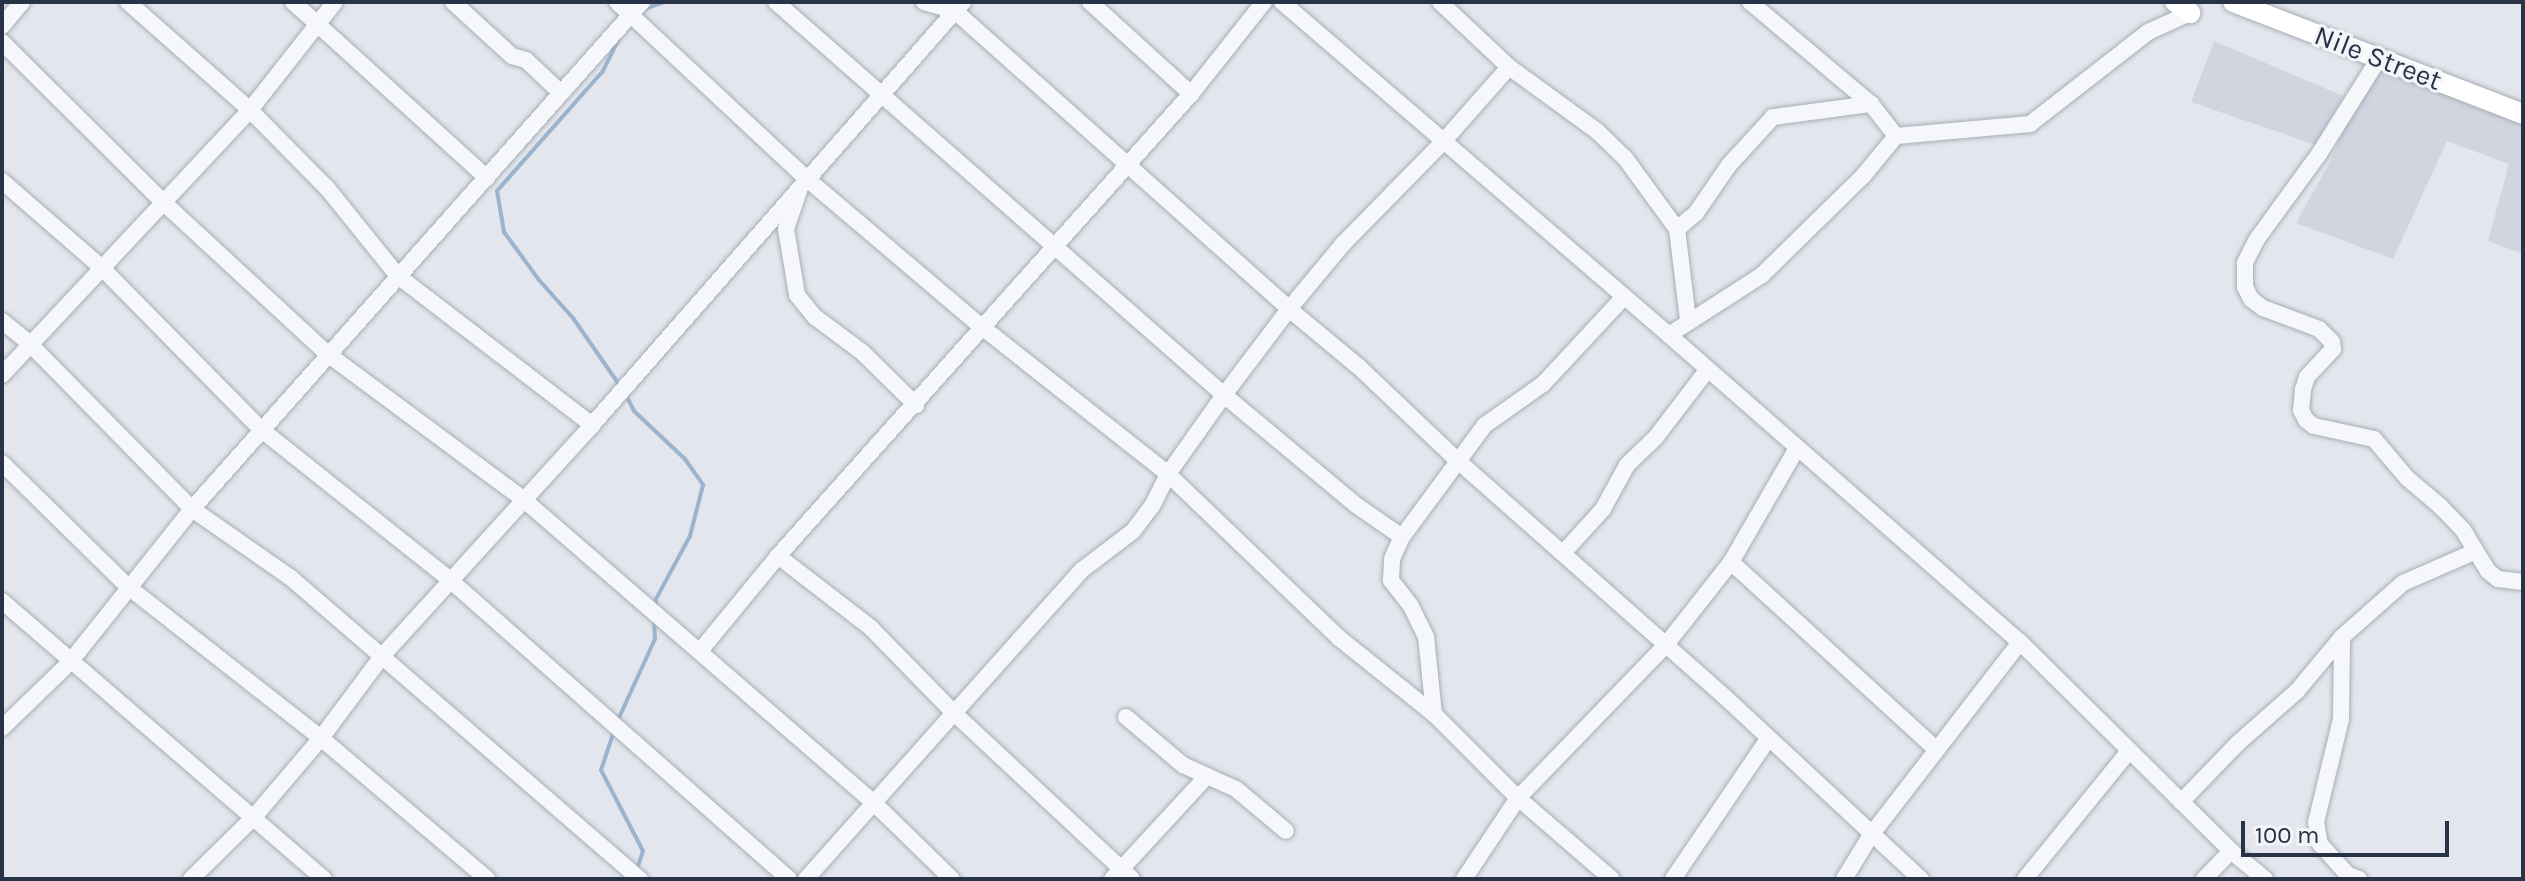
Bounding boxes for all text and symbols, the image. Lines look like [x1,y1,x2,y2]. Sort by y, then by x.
street label: Nile Street [2310,18,2446,98]
scale bar [2245,805,2453,855]
text: 100 m [2255,821,2320,849]

